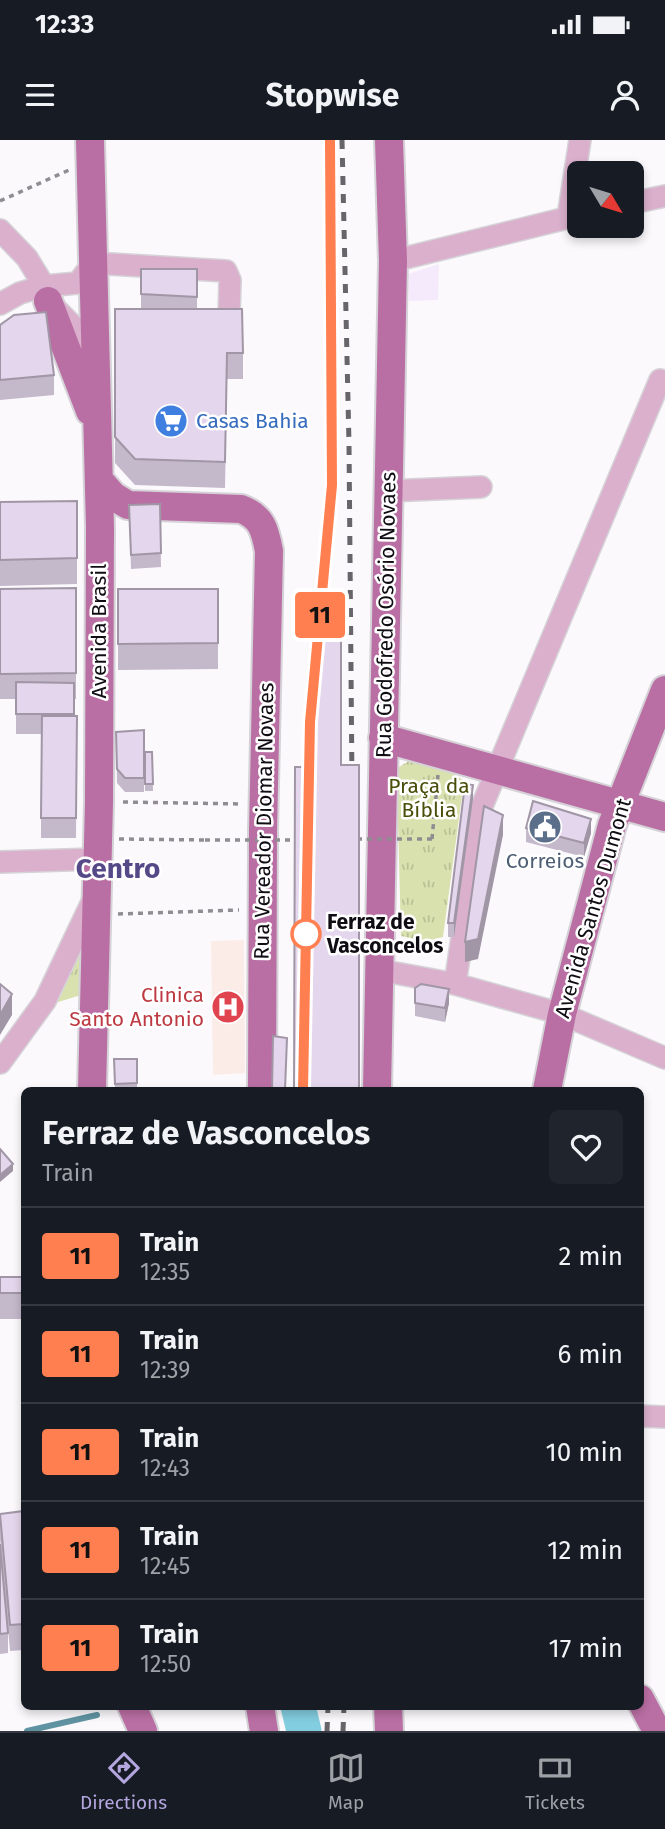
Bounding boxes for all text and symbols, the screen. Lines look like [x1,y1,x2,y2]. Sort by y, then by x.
text: 12:33 [35,9,94,40]
icon: menu [21,76,59,114]
text: Stopwise [266,76,399,114]
icon: person [606,76,644,114]
north arrow [567,161,644,238]
map controls [567,161,644,238]
supermarket icon: Casas Bahia [152,402,190,440]
place label: Casas Bahia [196,408,309,434]
street label: Rua Godofredo Osório Novaes [371,471,401,758]
street label: Avenida Brasil [86,564,112,698]
line badge: 11 [288,592,352,638]
text: 11 [309,601,331,629]
street label: Rua Vereador Diomar Novaes [249,682,279,960]
park label: Praça da Bíblia [388,773,470,823]
street label: Avenida Santos Dumont [549,795,637,1021]
public building icon: Correios [526,808,564,846]
place label: Correios [506,848,585,874]
district label: Centro [76,852,160,885]
place label: Ferraz de Vasconcelos [326,909,443,959]
marker: Ferraz de Vasconcelos [291,919,321,949]
place label: Clinica Santo Antonio [69,982,204,1032]
hospital icon: Clinica Santo Antonio [209,988,247,1026]
button: heart [549,1110,623,1184]
text: Ferraz de Vasconcelos [42,1113,370,1153]
text: Train [42,1159,94,1187]
text: Train [140,1227,199,1258]
text: 2 min [558,1241,623,1272]
text: 11 [70,1242,91,1270]
text: 12:35 [140,1258,190,1286]
text: Train [140,1325,199,1356]
text: 6 min [557,1339,623,1370]
text: 11 [70,1340,91,1368]
text: 12:39 [140,1356,190,1384]
text: Train [140,1423,199,1454]
text: 10 min [545,1437,623,1468]
text: 11 [70,1438,91,1466]
text: 12:43 [140,1454,190,1482]
text: Train [140,1521,199,1552]
text: 12 min [547,1535,623,1566]
text: 11 [70,1536,91,1564]
text: 12:45 [140,1552,190,1580]
text: Train [140,1619,199,1650]
text: 17 min [548,1633,623,1664]
text: 11 [70,1634,91,1662]
text: 12:50 [140,1650,191,1678]
tab: Directions [80,1749,167,1814]
tab: Map [327,1749,365,1814]
tab: Tickets [525,1749,585,1814]

